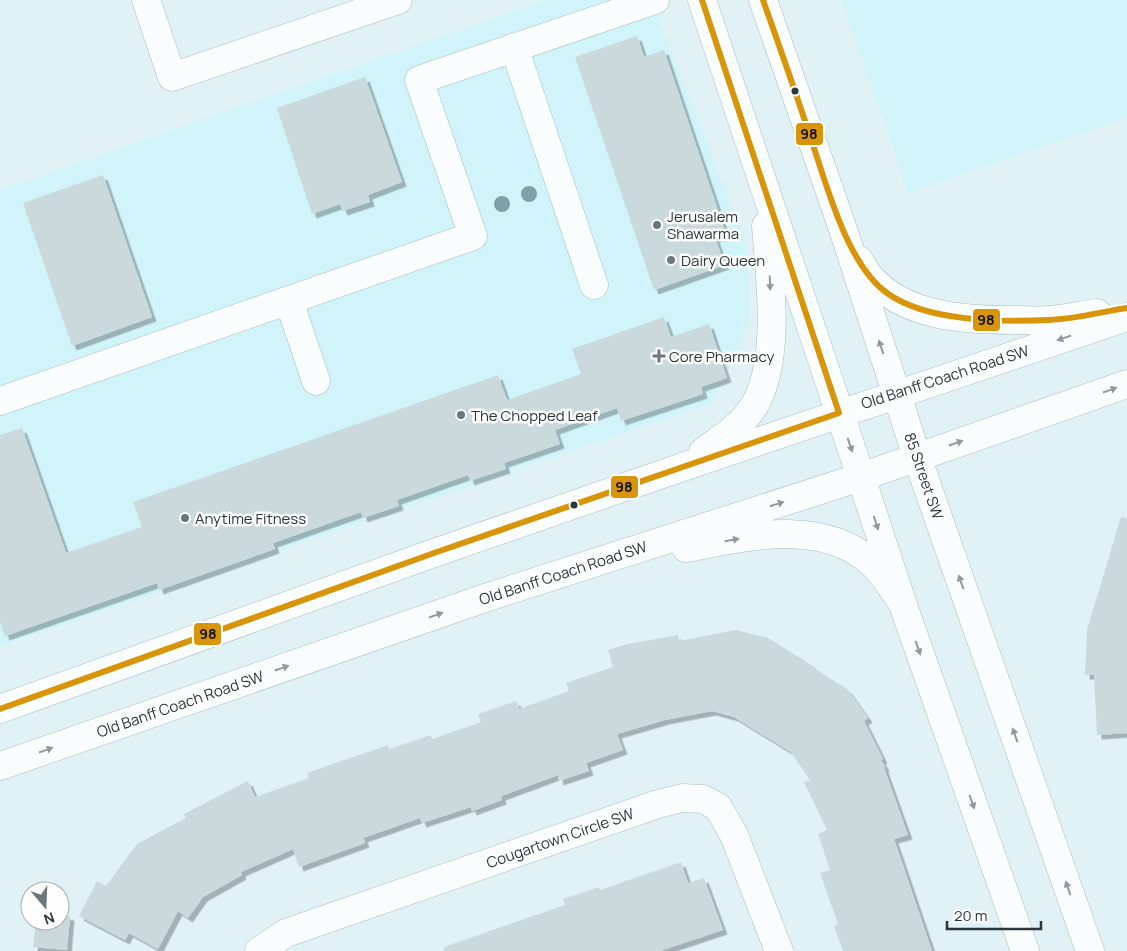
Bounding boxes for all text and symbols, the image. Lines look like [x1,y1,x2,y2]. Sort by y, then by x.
unlabelled marker [790,86,800,96]
line badge: 98 [795,122,824,146]
text: 98 [800,124,818,143]
place label: Jerusalem Shawarma [667,206,739,244]
marker: Jerusalem Shawarma [651,219,663,231]
place label: Dairy Queen [681,250,765,271]
marker: Dairy Queen [665,254,677,266]
one-way arrow [766,275,774,291]
line badge: 98 [972,308,1001,332]
text: 98 [977,310,995,329]
one-way arrow [1056,334,1071,342]
street label: Old Banff Coach Road SW [858,340,1032,414]
one-way arrow [877,340,884,355]
place label: Core Pharmacy [669,346,774,367]
marker: Core Pharmacy [653,350,665,362]
one-way arrow [1103,386,1118,394]
place label: The Chopped Leaf [471,405,598,426]
marker: The Chopped Leaf [455,409,467,421]
street label: 85 Street SW [899,430,949,522]
one-way arrow [846,438,854,453]
one-way arrow [949,439,964,446]
line badge: 98 [610,475,639,499]
text: 98 [615,477,633,496]
one-way arrow [770,499,785,507]
unlabelled marker [569,500,579,510]
place label: Anytime Fitness [195,508,306,529]
marker: Anytime Fitness [179,512,191,524]
one-way arrow [873,516,880,531]
one-way arrow [725,535,741,543]
street label: Old Banff Coach Road SW [476,536,650,610]
one-way arrow [957,574,964,589]
one-way arrow [428,611,443,618]
line badge: 98 [193,622,222,646]
text: 98 [199,624,217,643]
one-way arrow [915,641,922,656]
one-way arrow [275,664,290,672]
street label: Old Banff Coach Road SW [94,666,266,742]
one-way arrow [1011,727,1019,742]
one-way arrow [39,746,54,754]
one-way arrow [969,794,976,809]
street label: Cougartown Circle SW [483,803,637,873]
north arrow [20,881,70,931]
one-way arrow [1064,881,1071,896]
scale bar [947,898,1041,930]
text: 20 m [954,905,987,926]
text: N [42,908,57,929]

